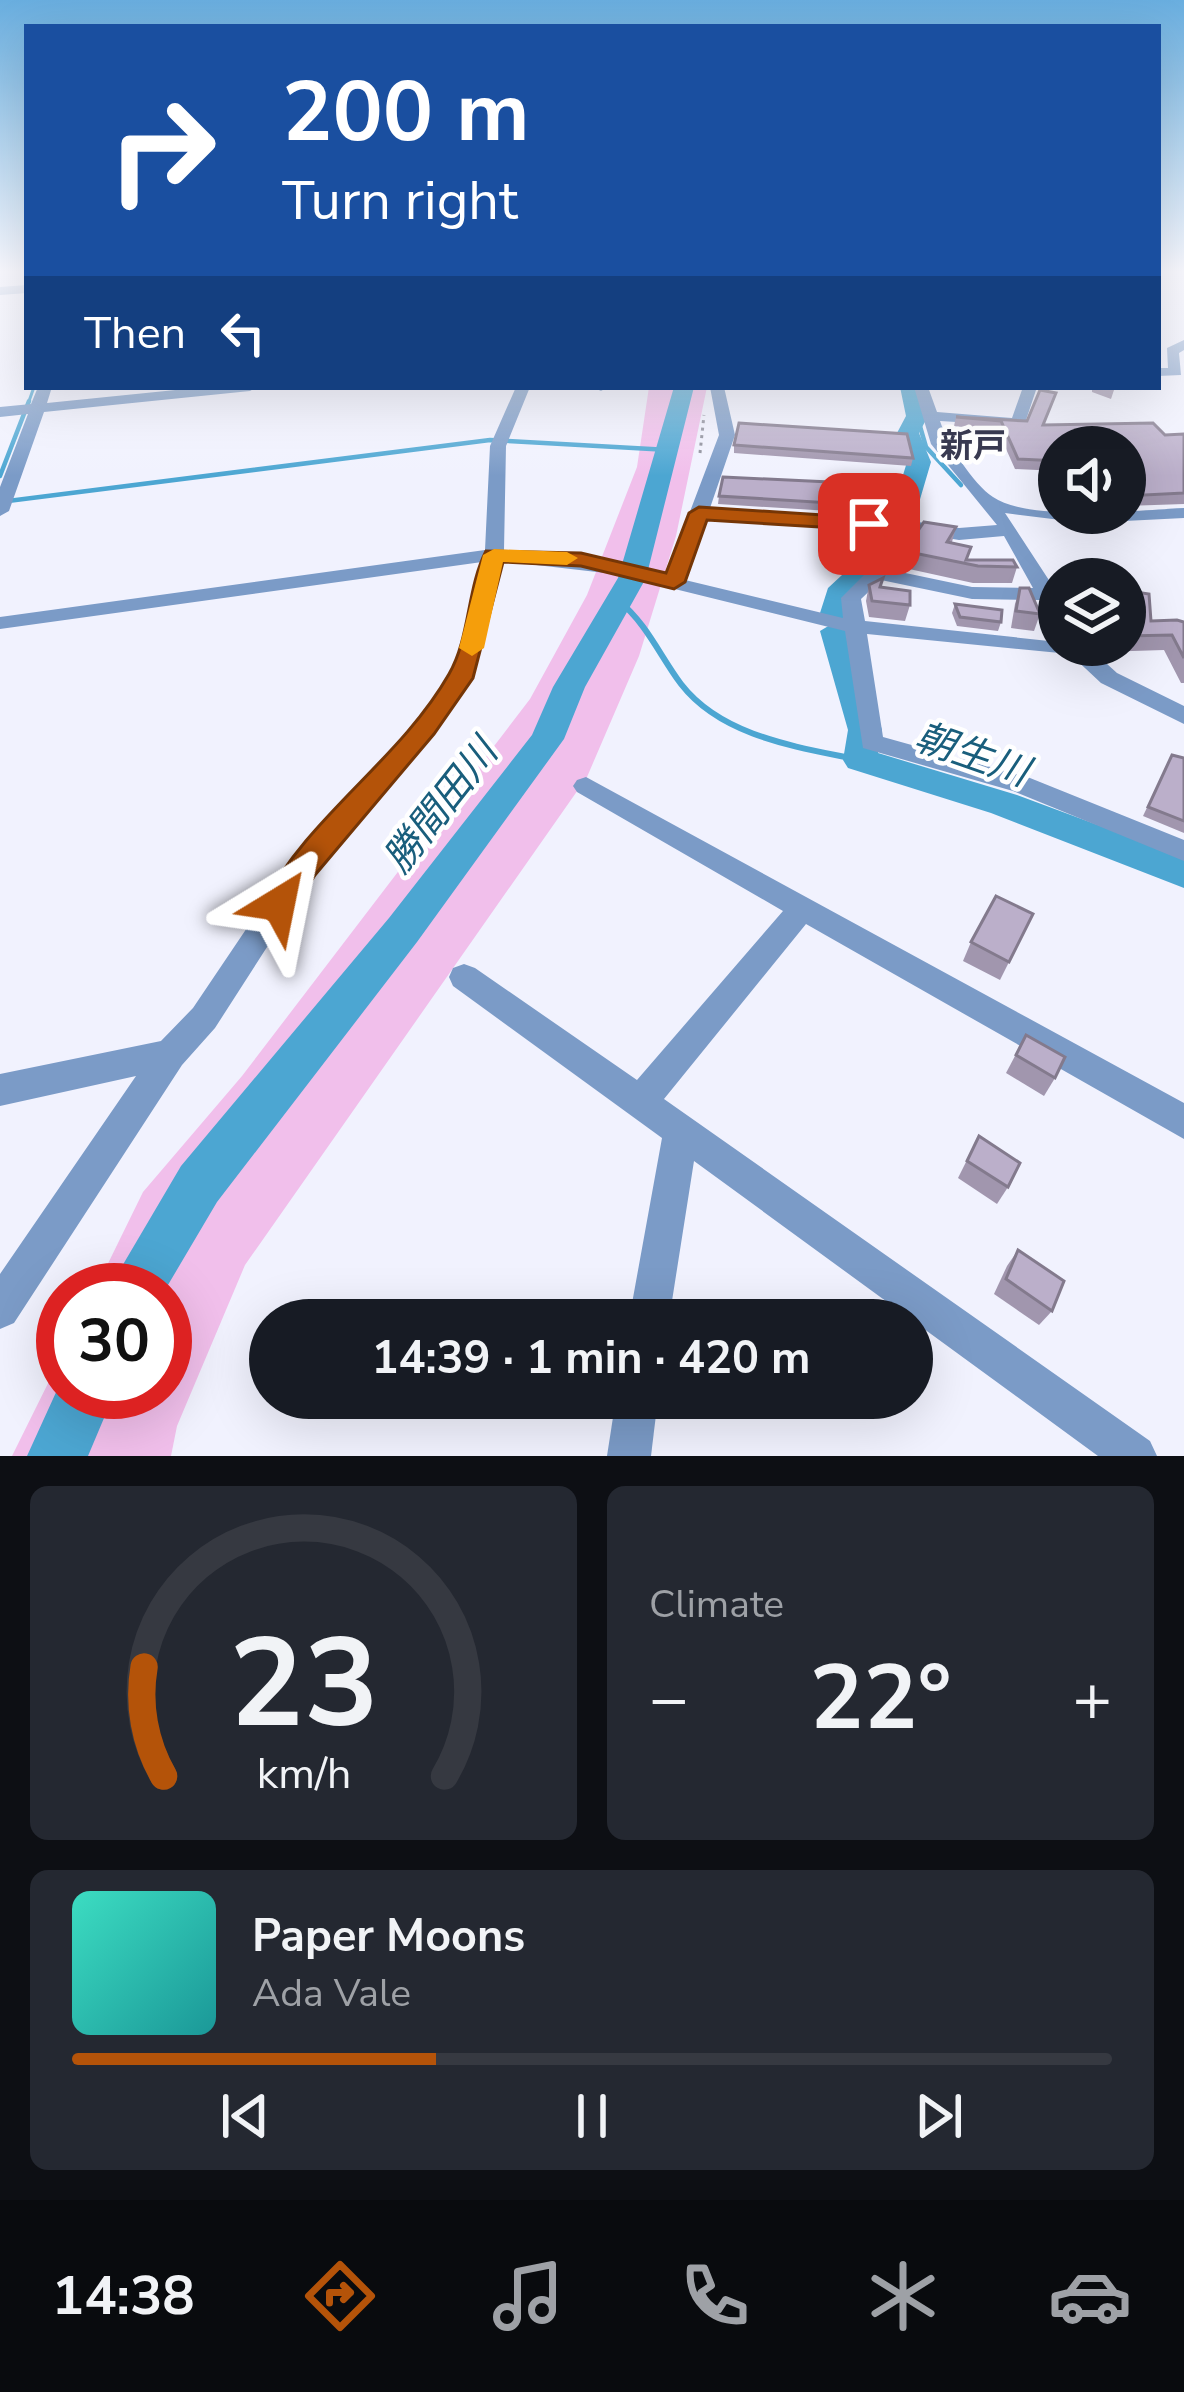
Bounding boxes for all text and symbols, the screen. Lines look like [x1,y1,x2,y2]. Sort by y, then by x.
text: 200 m [282,55,530,170]
icon: right [84,72,240,228]
text: Turn right [282,164,518,238]
icon: left [210,300,276,366]
text: Then [84,303,186,364]
district label: 新戸 [940,424,1006,469]
map controls [1038,426,1146,666]
button: sound [1038,426,1146,534]
pin [818,473,920,575]
icon: arrive [836,491,902,557]
button: layers [1038,558,1146,666]
water label: 朝生川 [908,711,1040,800]
water label: 勝間田川 [372,725,512,884]
position arrow [216,841,342,967]
speed limit sign: 30 [36,1263,192,1419]
text: 14:39 · 1 min · 420 m [371,1328,811,1389]
text: Climate [649,1578,784,1631]
text: 23 [229,1599,378,1769]
text: 22° [809,1637,952,1760]
text: − [649,1654,689,1744]
text: + [1072,1654,1112,1744]
text: km/h [256,1745,351,1803]
text: Paper Moons [252,1906,525,1967]
text: Ada Vale [252,1967,411,2020]
icon: previous [212,2083,278,2149]
icon: pause [559,2083,625,2149]
icon: next [906,2083,972,2149]
icon: directions [298,2254,382,2338]
icon: music [486,2254,570,2338]
icon: phone [673,2254,757,2338]
icon: climate [861,2254,945,2338]
icon: car [1048,2254,1132,2338]
text: 14:38 [52,2259,195,2333]

